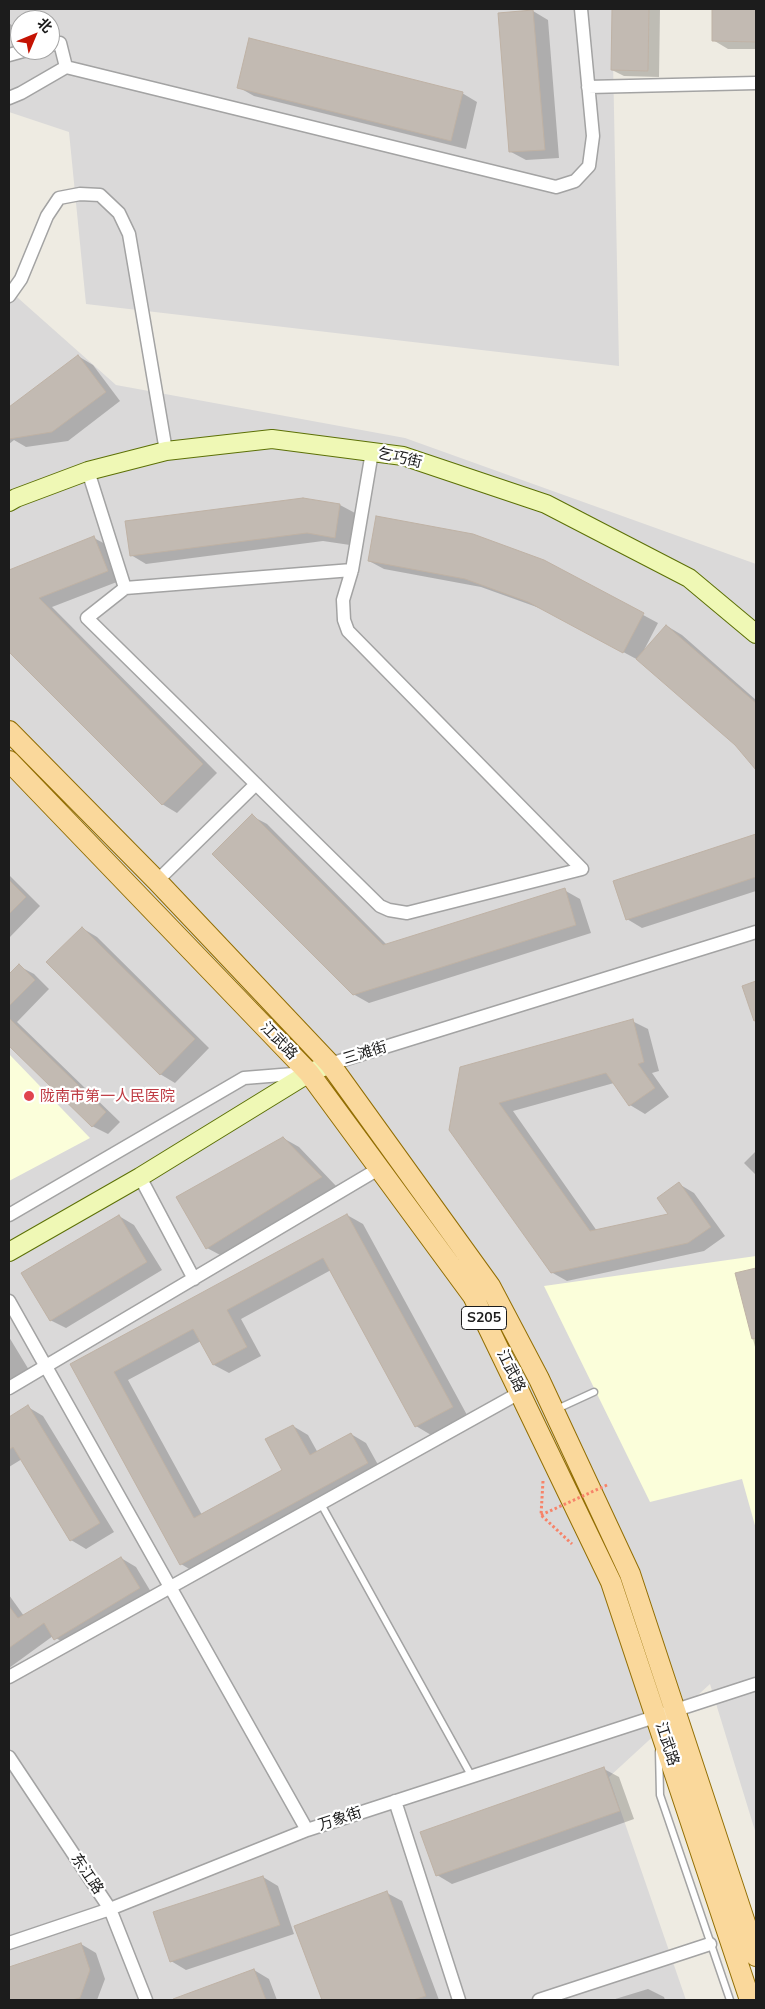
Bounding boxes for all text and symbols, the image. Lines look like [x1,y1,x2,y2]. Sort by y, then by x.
north arrow [10,10,60,60]
text: 北 [34,14,56,36]
street label: 乞巧街 [376,444,424,472]
street label: 江武路 [257,1019,301,1063]
street label: 三滩街 [341,1038,389,1068]
place label: 陇南市第一人民医院 [40,1087,175,1105]
marker: 陇南市第一人民医院 [22,1089,36,1103]
road number: S205 [462,1306,506,1330]
street label: 江武路 [493,1347,529,1395]
street label: 江武路 [651,1720,683,1768]
street label: 万象街 [316,1803,364,1835]
street label: 东江路 [67,1850,107,1898]

